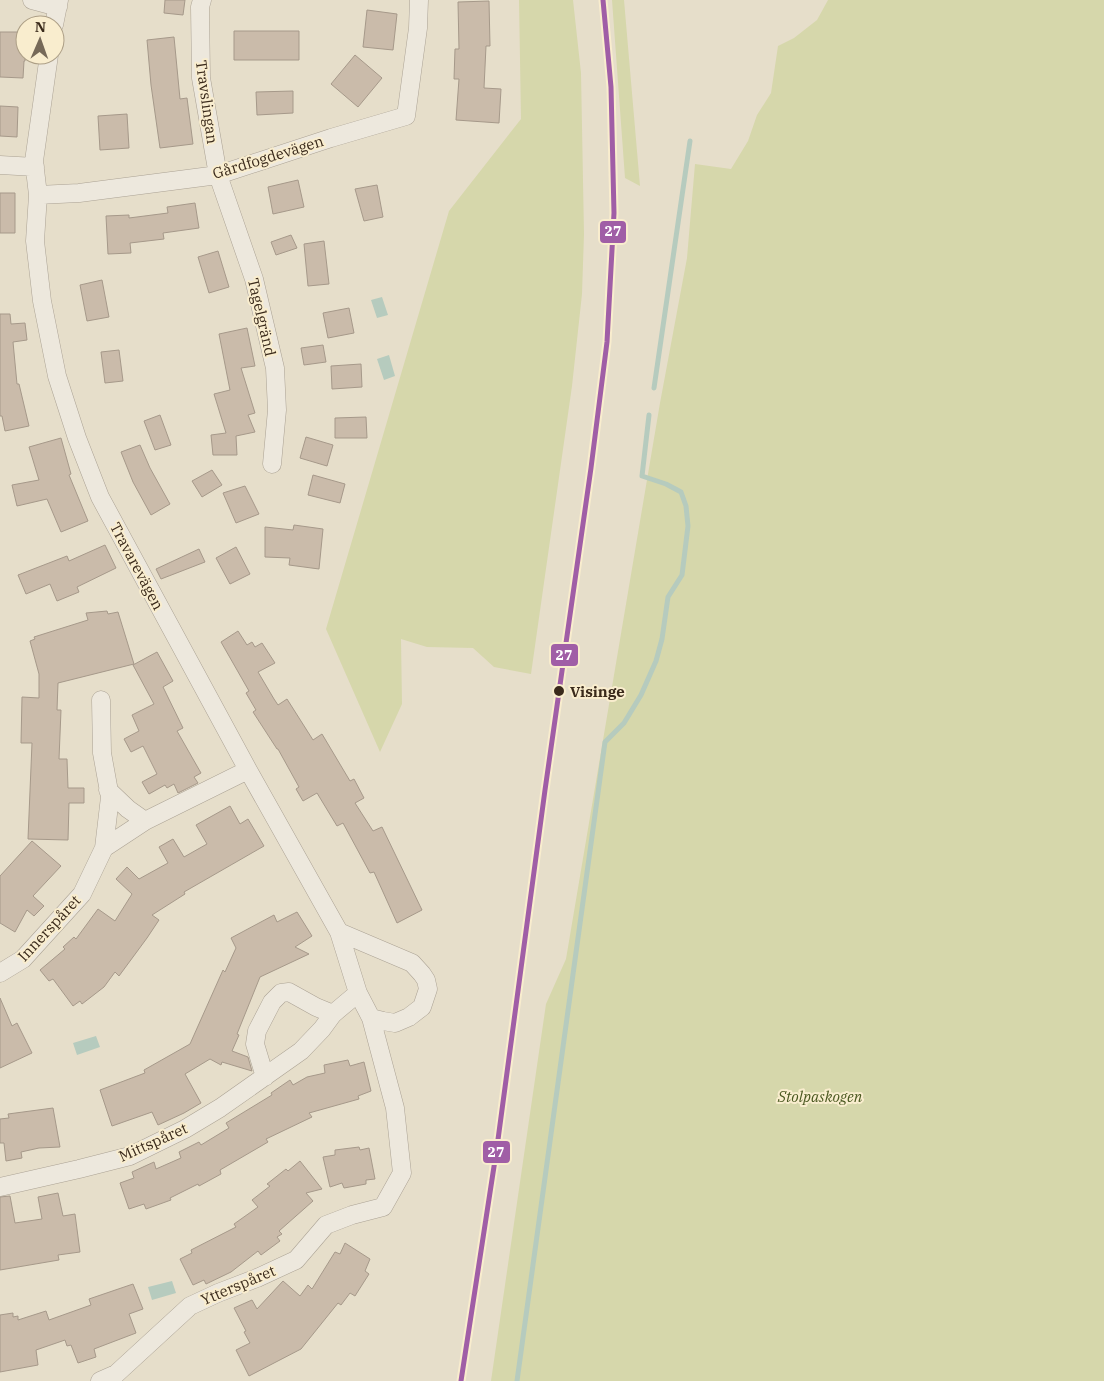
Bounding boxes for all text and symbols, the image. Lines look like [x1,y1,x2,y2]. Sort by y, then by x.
north arrow [15,15,65,65]
text: N [35,18,46,36]
street label: Travslingan [192,59,222,145]
street label: Gårdfogdevägen [210,131,326,183]
line badge: 27 [599,220,627,244]
text: 27 [605,222,621,240]
street label: Tagelgränd [244,276,280,358]
street label: Travarevägen [106,519,168,613]
line badge: 27 [550,643,579,667]
text: 27 [556,646,572,664]
place label: Visinge [570,682,625,701]
marker: Visinge [552,684,566,698]
street label: Innerspåret [13,891,85,965]
park label: Stolpaskogen [777,1087,863,1106]
street label: Mittspåret [116,1118,190,1166]
line badge: 27 [482,1140,511,1164]
text: 27 [488,1143,504,1161]
street label: Ytterspåret [198,1261,278,1309]

